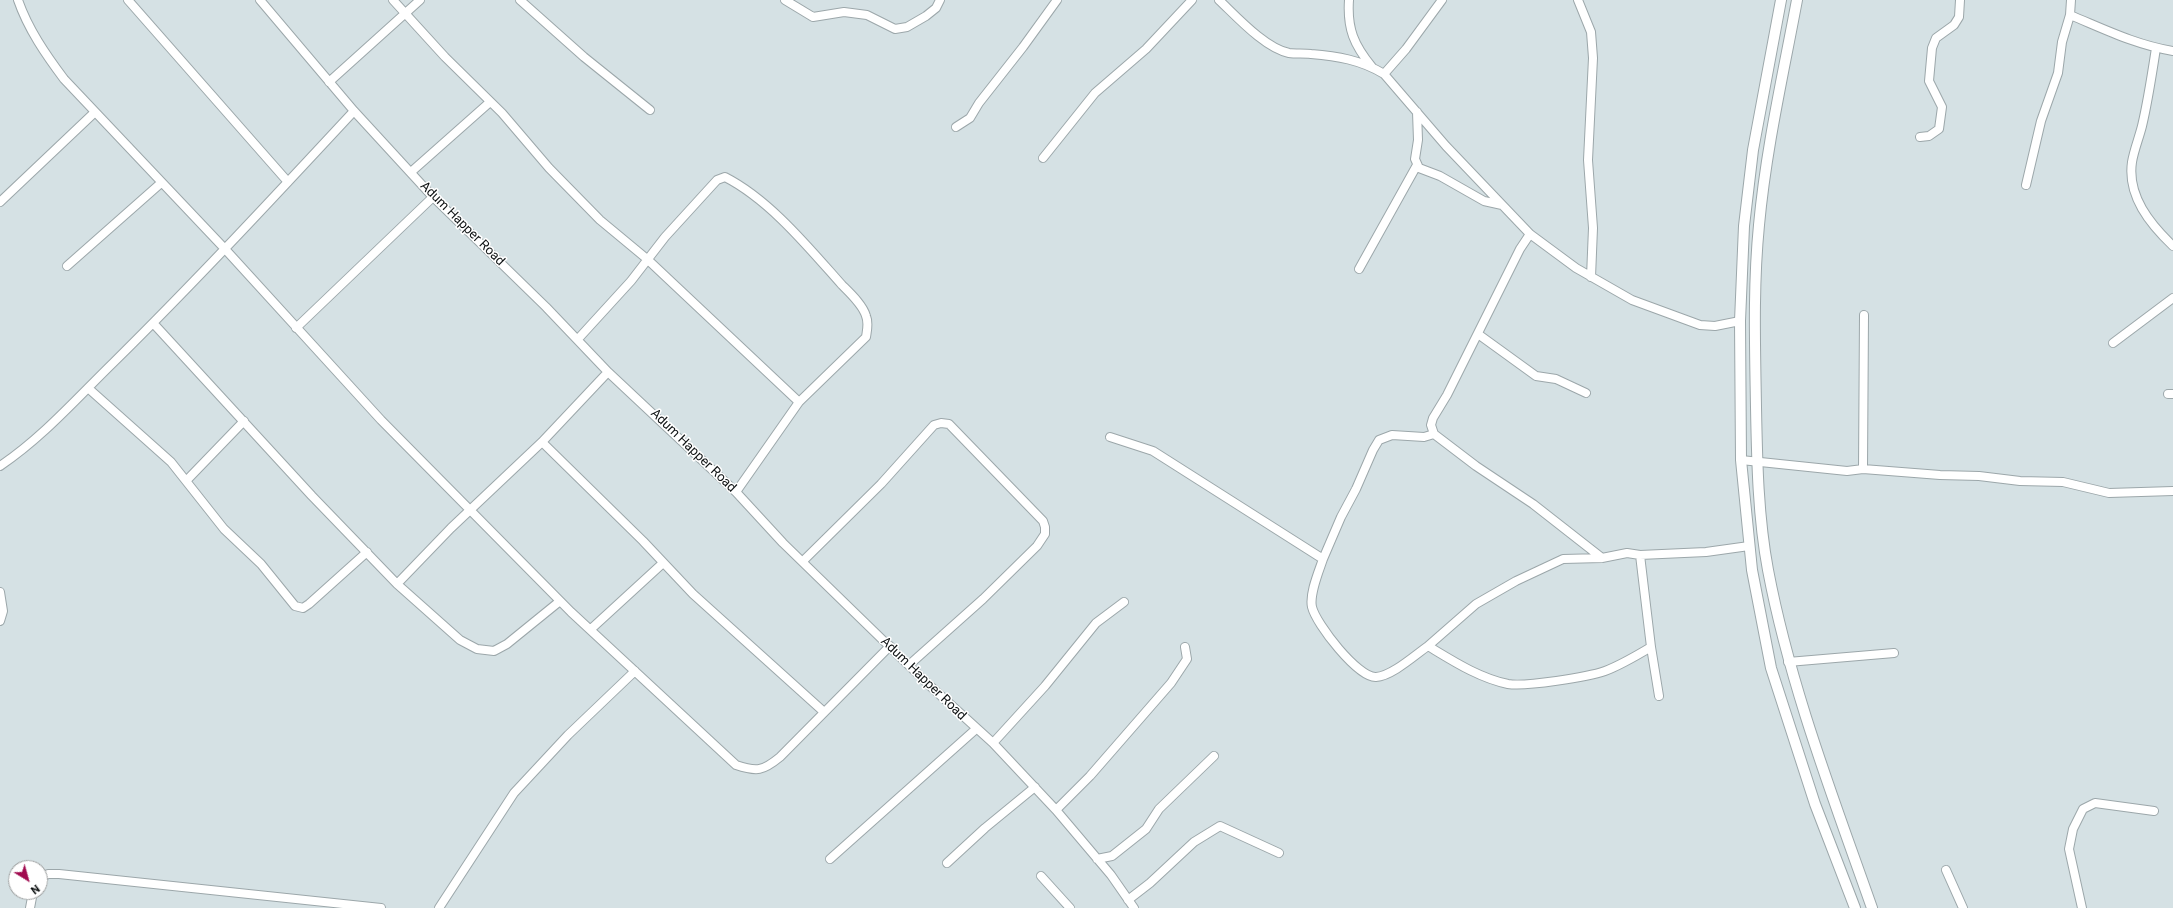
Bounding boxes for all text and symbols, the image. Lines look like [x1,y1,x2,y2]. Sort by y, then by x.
street label: Adum Happer Road [417,179,507,269]
street label: Adum Happer Road [647,406,739,496]
street label: Adum Happer Road [877,634,969,724]
north arrow [8,860,48,900]
text: N [28,882,42,897]

